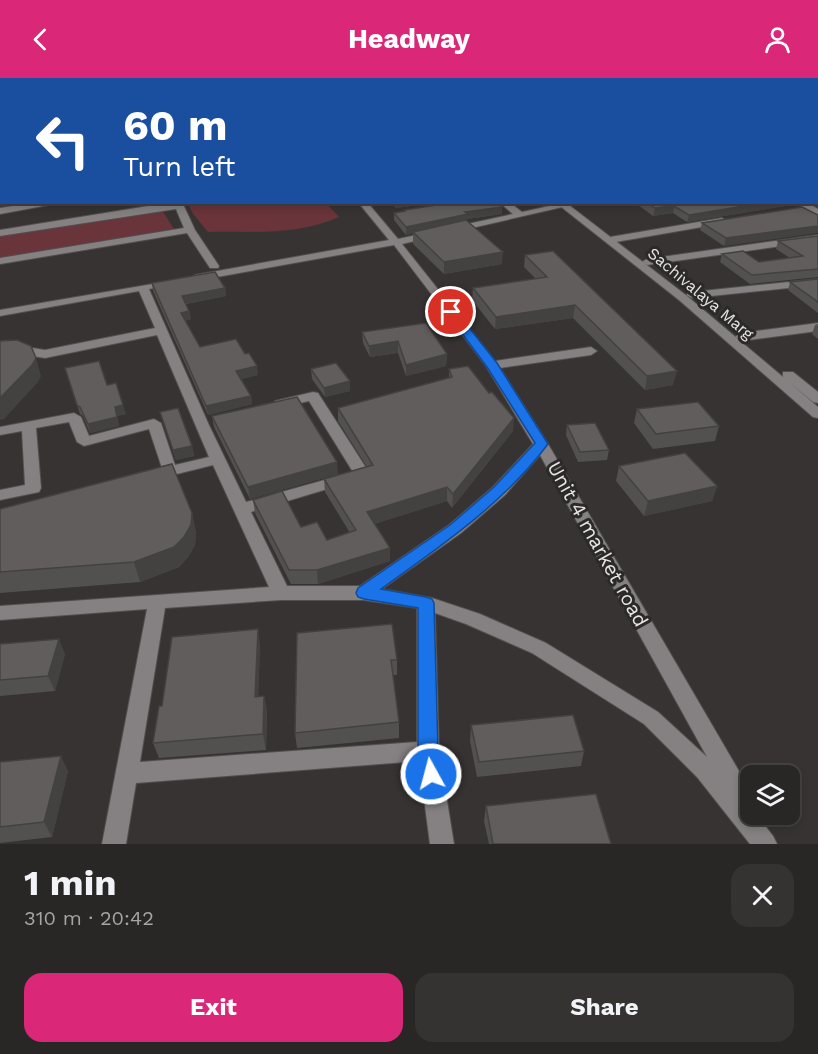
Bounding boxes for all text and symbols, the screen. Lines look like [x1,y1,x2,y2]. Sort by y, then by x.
icon: back [24,23,57,56]
text: Headway [348,23,470,55]
icon: person [761,23,794,56]
text: 60 m [123,101,227,150]
icon: left [24,102,102,180]
text: Turn left [123,151,235,183]
street label: Sachivalaya Marg [644,244,758,344]
pin [425,286,476,337]
icon: arrive [434,295,467,328]
street label: Unit 4 market road [542,457,654,631]
position arrow [399,742,463,806]
map controls [740,765,800,825]
button: layers [740,765,800,825]
text: 1 min [24,862,116,904]
button: close [731,864,794,927]
text: 310 m · 20:42 [24,906,154,930]
button: Exit [24,973,403,1042]
button: Share [415,973,794,1042]

